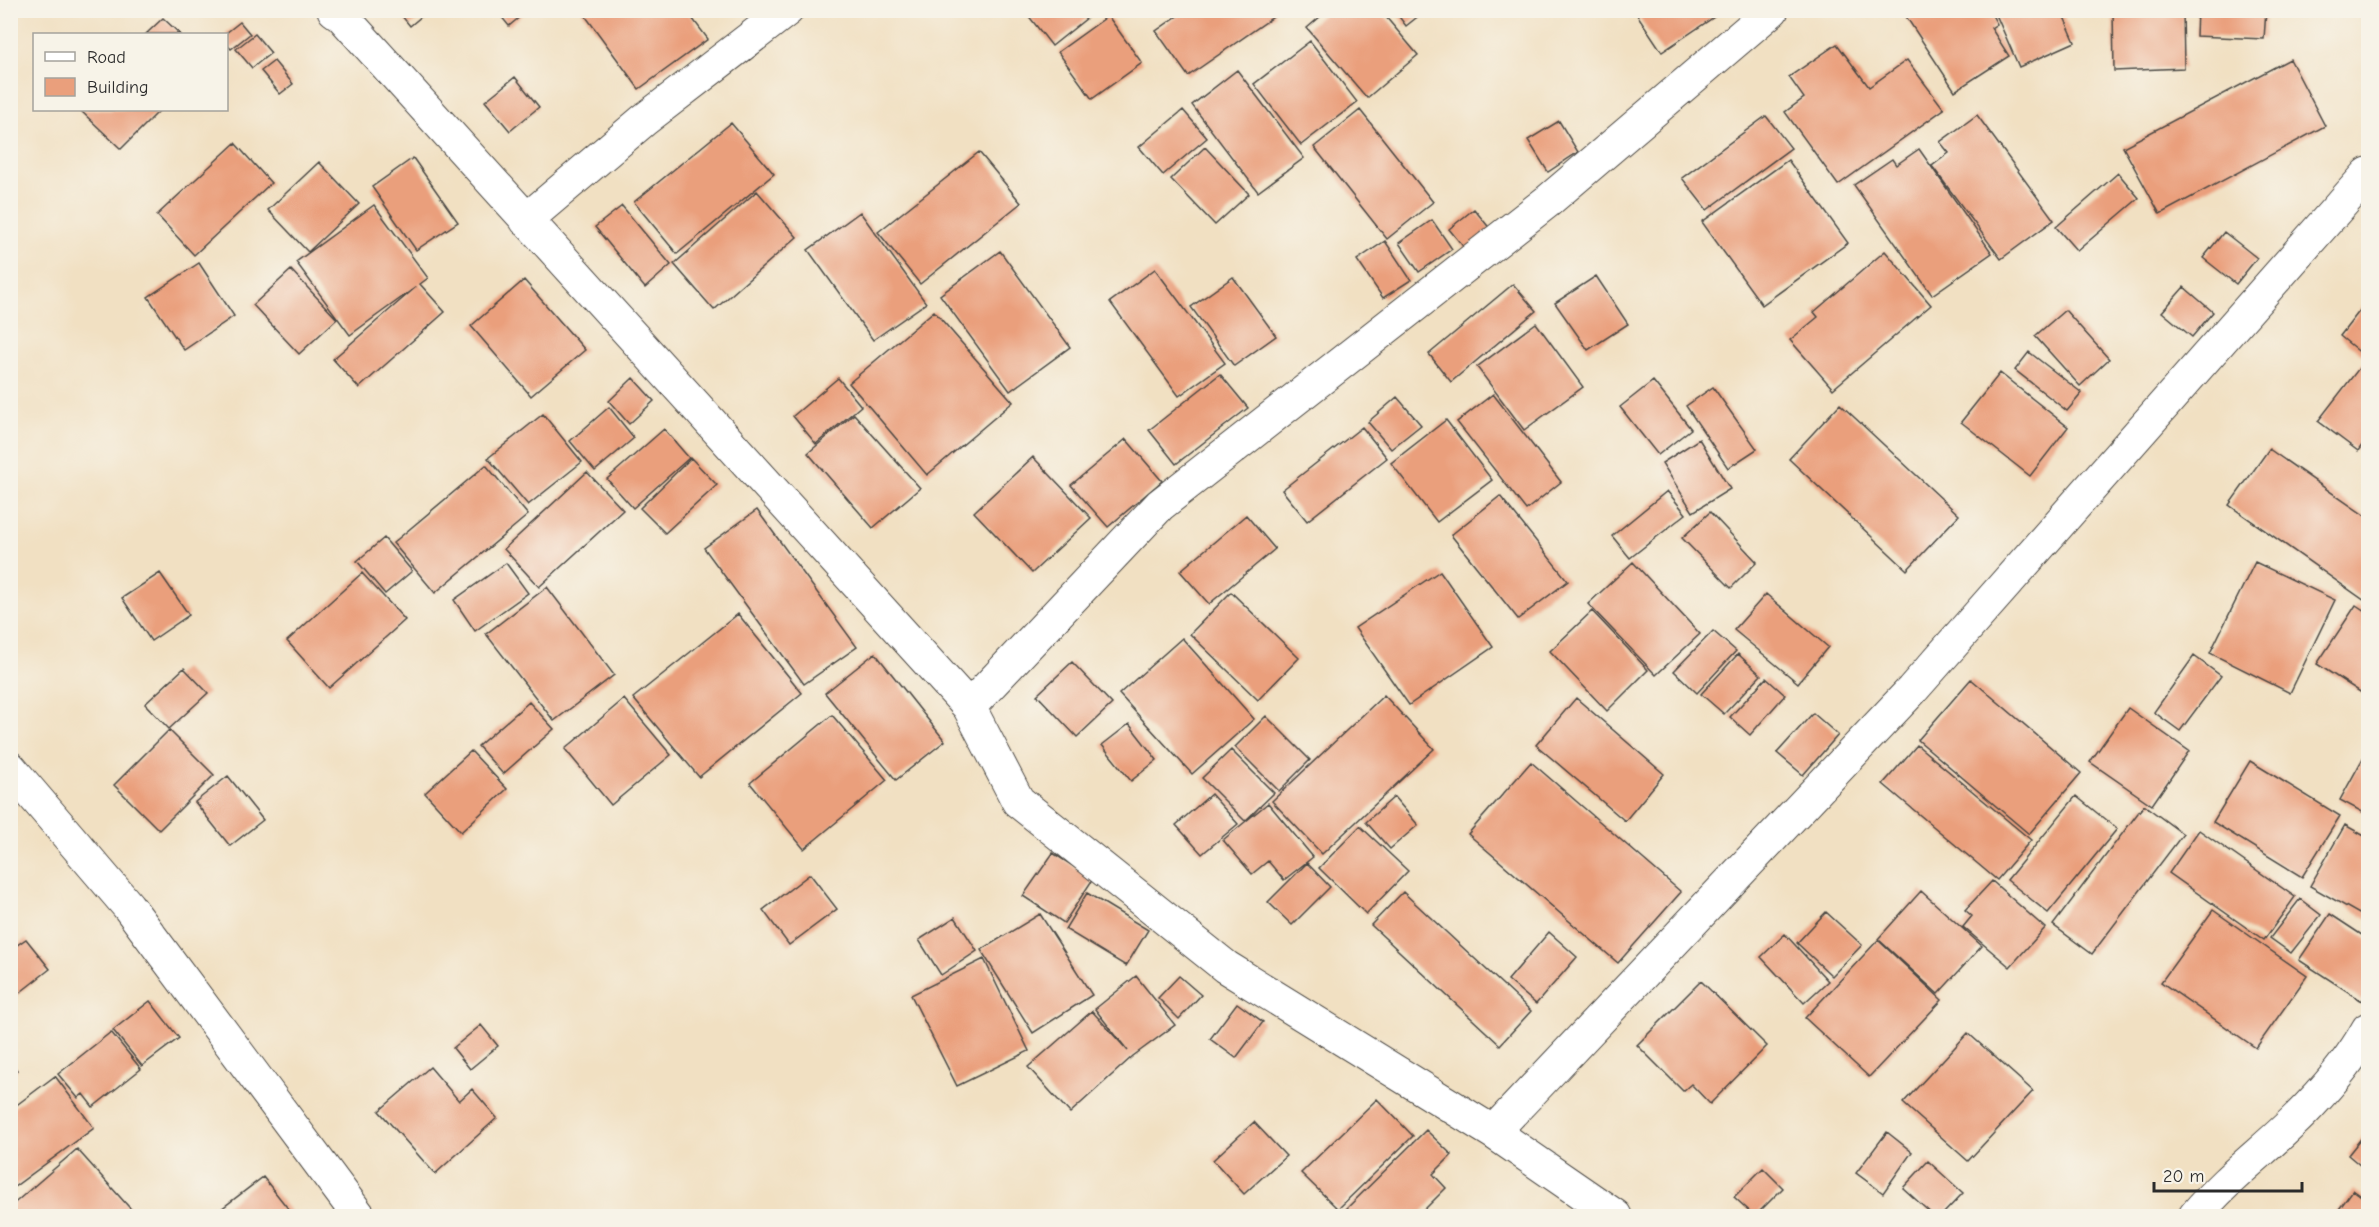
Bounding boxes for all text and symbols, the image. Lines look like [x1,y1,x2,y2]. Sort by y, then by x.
legend [33,33,228,111]
text: Road [87,47,126,68]
text: Building [87,77,149,98]
scale bar [2154,1155,2302,1193]
text: 20 m [2163,1166,2204,1187]

